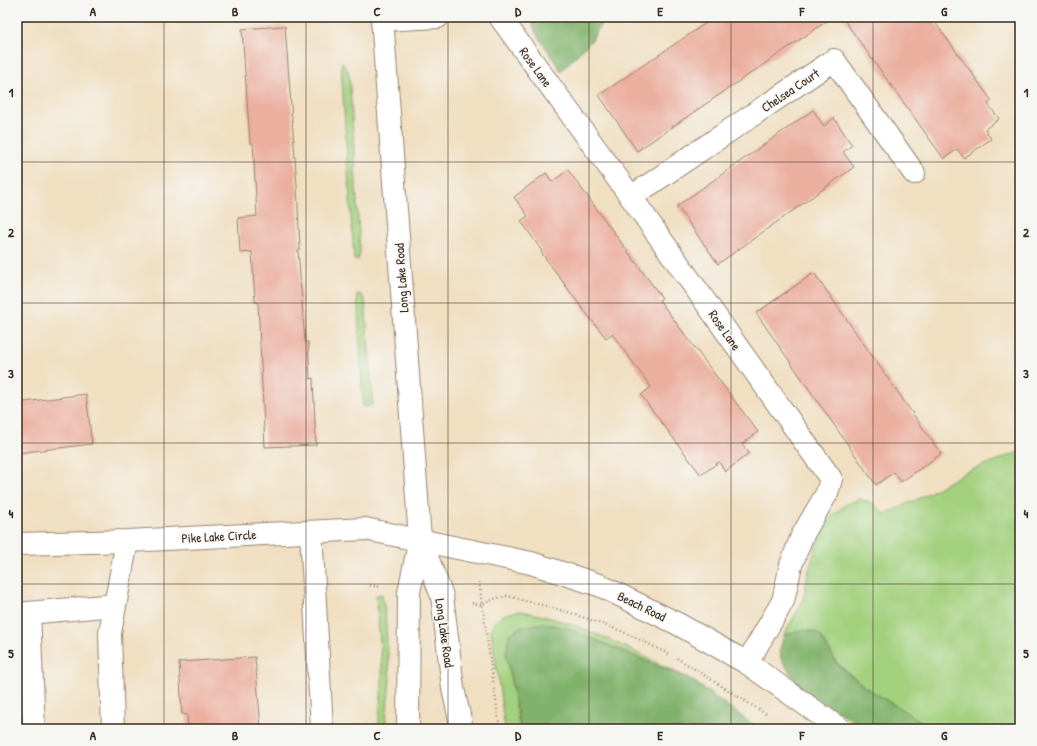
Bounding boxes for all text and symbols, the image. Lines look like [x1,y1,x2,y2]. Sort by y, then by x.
text: A [90,2,97,20]
text: B [232,2,239,20]
text: C [373,2,381,20]
text: D [515,2,522,20]
text: E [657,2,663,20]
text: F [799,2,806,20]
text: G [941,2,948,20]
street label: Rose Lane [515,43,557,91]
street label: Chelsea Court [757,64,823,116]
text: 1 [9,83,14,101]
text: 1 [1024,83,1029,101]
text: 2 [8,223,15,241]
text: 2 [1023,223,1030,241]
street label: Long Lake Road [390,243,412,313]
street label: Rose Lane [705,306,745,354]
text: 3 [8,364,14,382]
text: 3 [1023,364,1029,382]
text: 4 [9,504,14,522]
text: 4 [1024,504,1029,522]
street label: Pike Lake Circle [181,525,257,547]
street label: Beach Road [615,587,669,625]
street label: Long Lake Road [431,597,459,669]
text: 5 [8,644,14,662]
text: 5 [1023,644,1029,662]
text: A [90,726,97,744]
text: B [232,726,239,744]
text: C [373,726,381,744]
text: D [515,726,522,744]
text: E [657,726,663,744]
text: F [799,726,806,744]
text: G [941,726,948,744]

